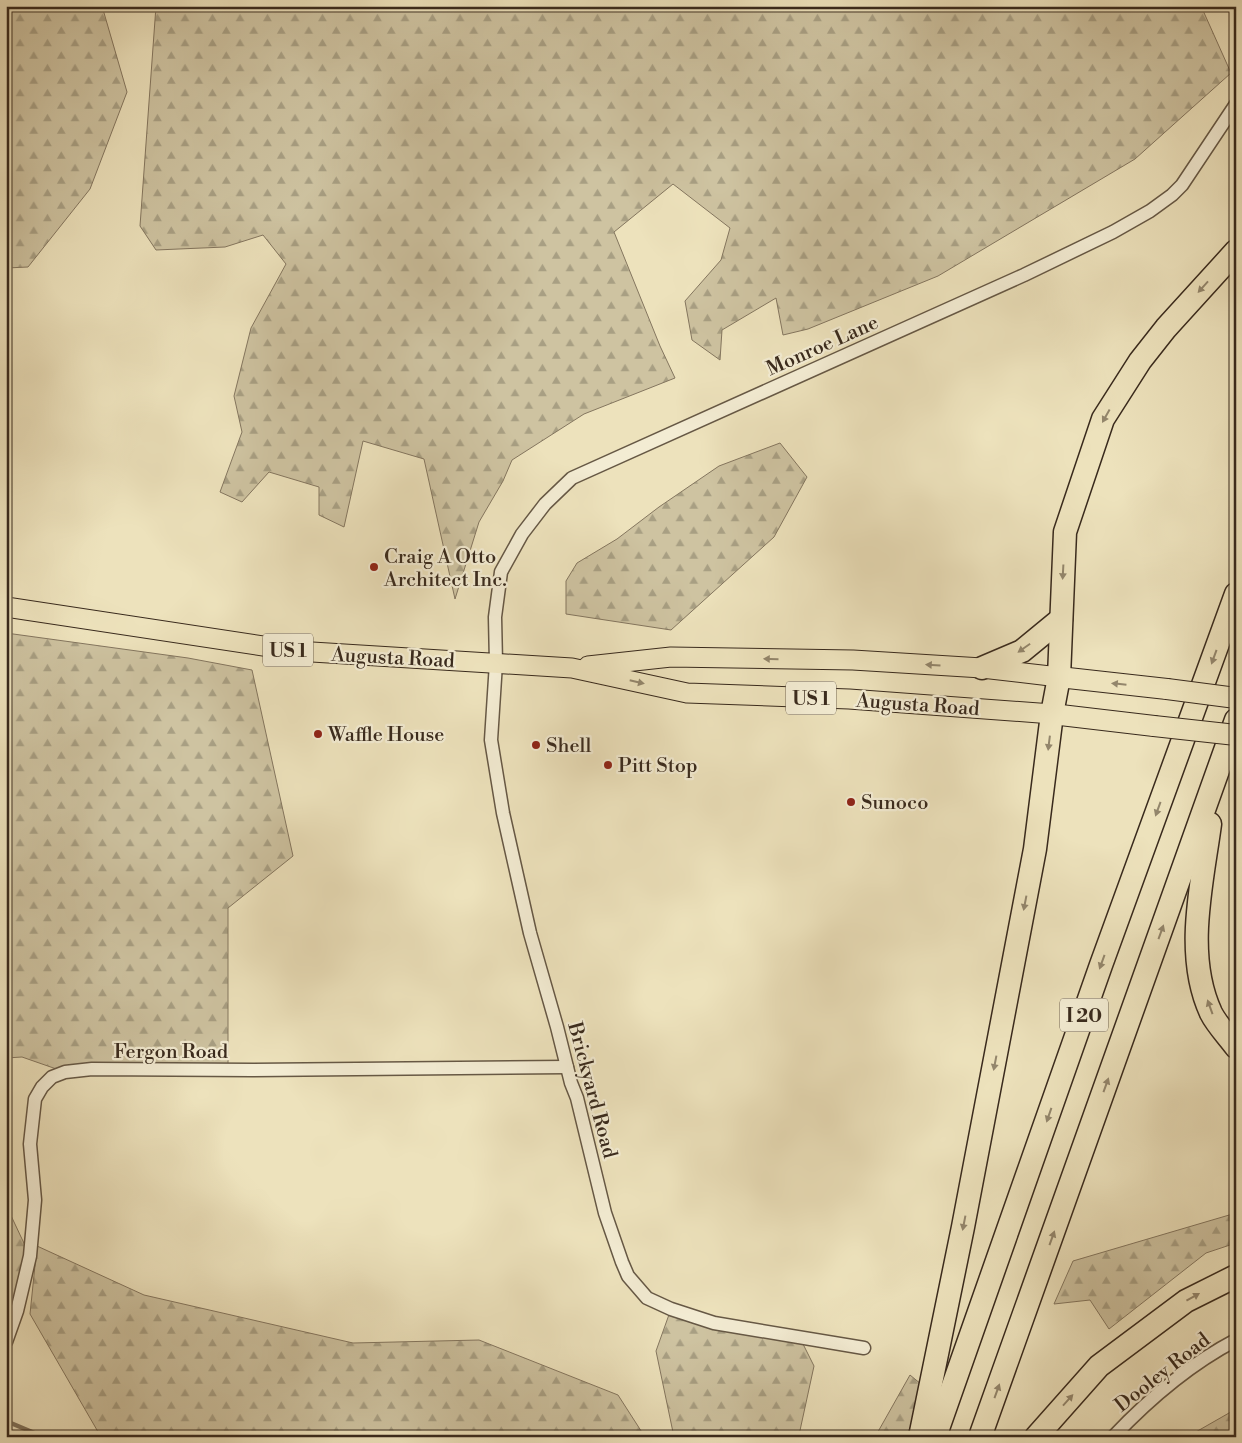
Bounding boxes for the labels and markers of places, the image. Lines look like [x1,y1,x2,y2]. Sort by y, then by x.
place label: Craig A Otto Architect Inc. [383,545,507,593]
marker: Craig A Otto Architect Inc. [368,561,380,573]
place label: Waffle House [327,723,444,748]
marker: Waffle House [312,728,324,740]
place label: Shell [546,734,591,759]
marker: Shell [530,739,542,751]
place label: Pitt Stop [618,754,697,779]
marker: Pitt Stop [602,759,614,771]
place label: Sunoco [861,791,928,816]
marker: Sunoco [845,796,857,808]

